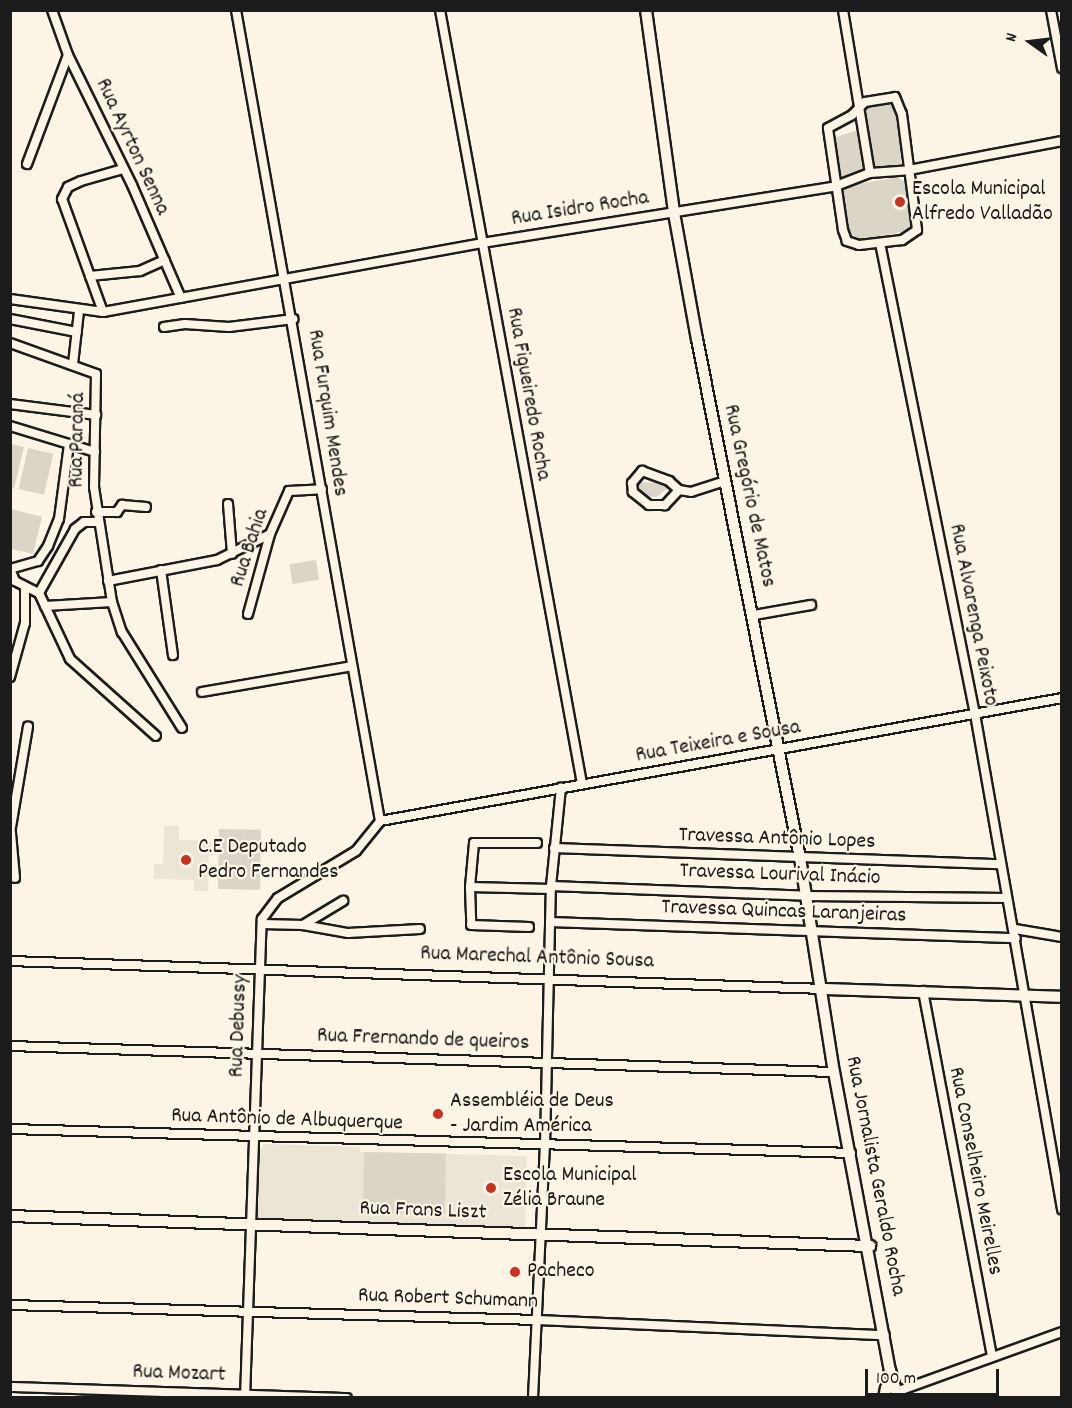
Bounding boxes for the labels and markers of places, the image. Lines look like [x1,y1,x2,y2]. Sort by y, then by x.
place label: Escola Municipal Alfredo Valladão [912,176,1053,228]
marker: Escola Municipal Alfredo Valladão [893,195,907,209]
place label: C.E Deputado Pedro Fernandes [198,834,339,885]
marker: C.E Deputado Pedro Fernandes [179,853,193,867]
place label: Assembléia de Deus - Jardim América [450,1088,614,1140]
marker: Assembléia de Deus - Jardim América [431,1107,445,1121]
place label: Escola Municipal Zélia Braune [503,1162,637,1214]
marker: Escola Municipal Zélia Braune [484,1181,498,1195]
place label: Pacheco [527,1259,595,1285]
marker: Pacheco [508,1265,522,1279]

